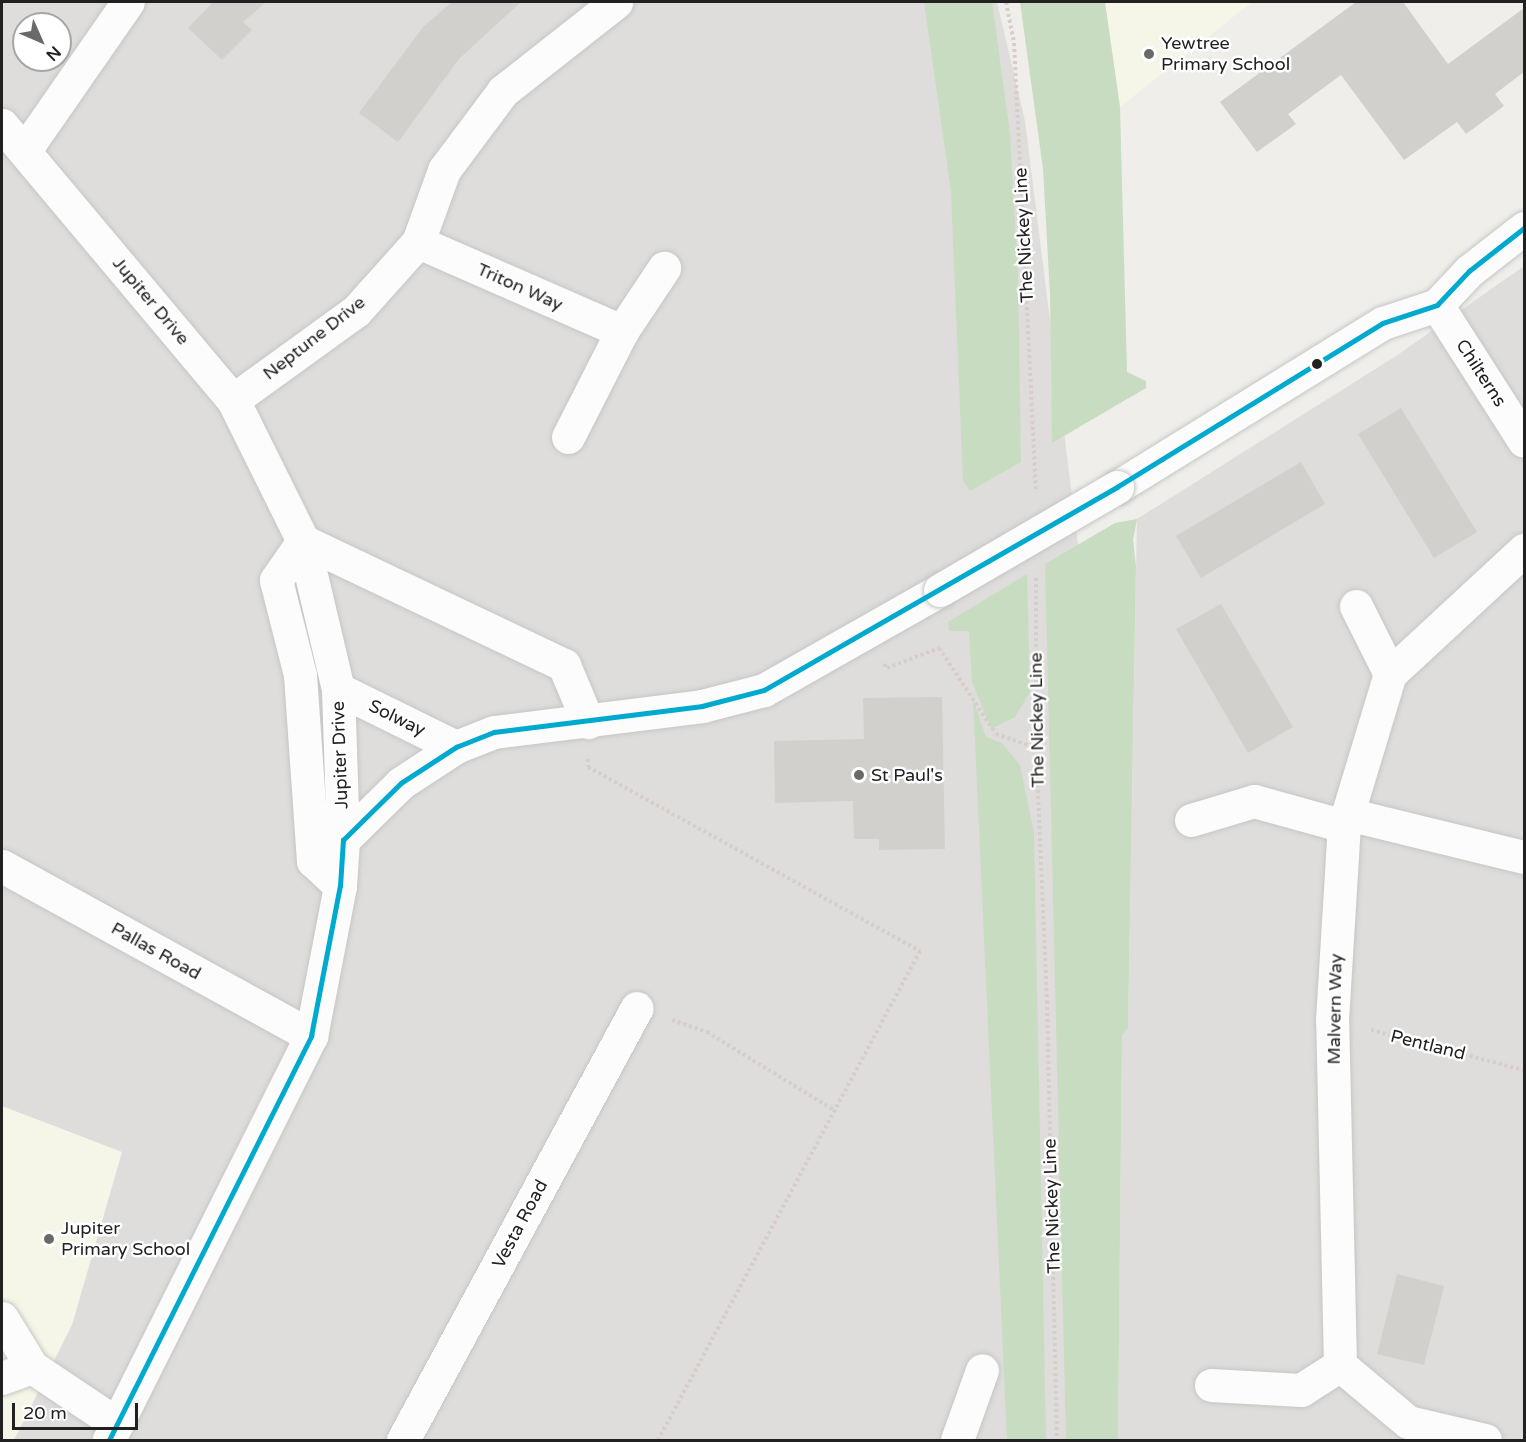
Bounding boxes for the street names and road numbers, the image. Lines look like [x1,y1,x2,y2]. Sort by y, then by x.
street label: The Nickey Line [1010,167,1038,303]
street label: Jupiter Drive [108,253,194,349]
street label: Triton Way [474,258,566,316]
street label: Neptune Drive [259,291,369,385]
street label: Chilterns [1451,335,1511,411]
street label: The Nickey Line [1025,652,1049,788]
street label: Solway [365,695,429,741]
street label: Jupiter Drive [327,701,353,809]
street label: Pallas Road [107,917,205,985]
street label: Malvern Way [1323,953,1347,1065]
street label: Pentland [1388,1025,1468,1065]
street label: The Nickey Line [1039,1138,1065,1274]
street label: Vesta Road [488,1176,552,1272]

